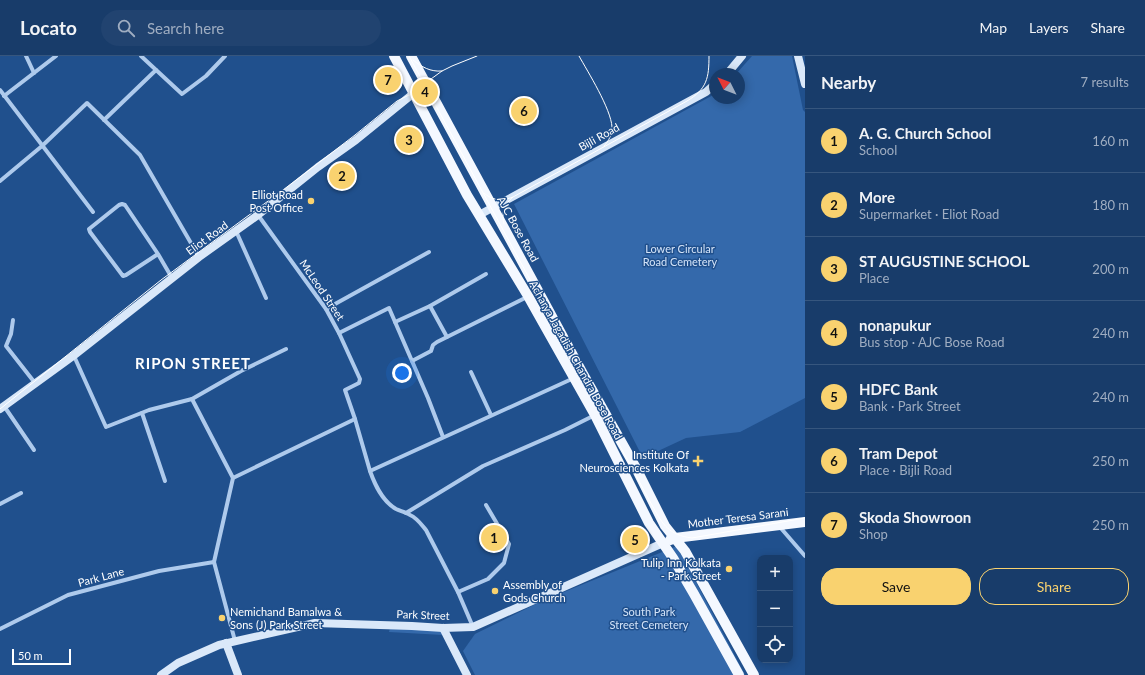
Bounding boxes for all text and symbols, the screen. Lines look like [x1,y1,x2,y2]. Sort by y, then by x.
search box [101,10,381,46]
text: Locato [20,16,77,39]
icon: search [115,17,137,39]
text: Search here [147,19,224,37]
text: Map [979,19,1007,36]
text: Layers [1029,19,1069,36]
text: Share [1091,19,1125,36]
pin: 7 [375,65,401,95]
north arrow [709,68,745,104]
text: Nearby [821,72,876,93]
text: 7 results [1081,74,1129,90]
pin: 4 [412,77,438,107]
pin: 6 [511,96,537,126]
street label: Bijli Road [576,120,621,153]
text: A. G. Church School [859,124,991,142]
pin: 3 [396,125,422,155]
text: 1 [830,133,838,149]
text: 160 m [1092,133,1129,149]
text: School [859,142,897,158]
pin: 2 [329,161,355,191]
place label: Elliot Road Post Office [249,188,303,214]
text: More [859,188,895,206]
street label: AJC Bose Road [495,194,542,264]
marker: Elliot Road Post Office [306,196,316,206]
text: 2 [830,197,838,213]
text: 180 m [1092,197,1129,213]
text: Supermarket · Eliot Road [859,206,999,222]
street label: Eliot Road [183,218,230,257]
park label: Lower Circular Road Cemetery [643,242,718,268]
text: ST AUGUSTINE SCHOOL [859,252,1029,270]
street label: McLeod Street [297,257,348,323]
text: 3 [830,261,838,277]
text: 200 m [1092,261,1129,277]
text: Place [859,270,889,286]
street label: Acharya Jagadish Chandra Bose Road [527,278,626,442]
text: nonapukur [859,316,931,334]
text: 4 [830,325,838,341]
text: 240 m [1092,325,1129,341]
text: Bus stop · AJC Bose Road [859,334,1005,350]
district label: RIPON STREET [135,354,251,372]
your location [392,363,412,383]
text: HDFC Bank [859,380,938,398]
text: 5 [830,389,838,405]
text: 240 m [1092,389,1129,405]
text: Bank · Park Street [859,398,961,414]
text: Tram Depot [859,444,938,462]
place label: Institute Of Neurosciences Kolkata [580,448,689,474]
text: 6 [830,453,838,469]
text: 250 m [1092,453,1129,469]
marker: Institute Of Neurosciences Kolkata [692,455,704,467]
text: Place · Bijli Road [859,462,952,478]
street label: Mother Teresa Sarani [687,505,789,530]
text: Skoda Showroon [859,508,971,526]
text: 7 [830,517,838,533]
text: 250 m [1092,517,1129,533]
pin: 1 [481,523,507,553]
pin: 5 [622,525,648,555]
text: Shop [859,526,888,542]
map controls [757,555,793,663]
button: + [757,555,793,591]
place label: Tulip Inn Kolkata - Park Street [641,556,721,582]
street label: Park Lane [76,564,126,589]
marker: Tulip Inn Kolkata - Park Street [724,564,734,574]
button: Save [821,568,971,605]
button: Share [979,568,1129,605]
place label: Assembly of Gods Church [503,578,566,604]
marker: Assembly of Gods Church [490,586,500,596]
button: − [757,591,793,627]
place label: Nemichand Bamalwa & Sons (J) Park Street [230,605,342,631]
park label: South Park Street Cemetery [609,605,689,631]
street label: Park Street [396,607,450,622]
marker: Nemichand Bamalwa & Sons (J) Park Street [217,613,227,623]
button: locate [757,627,793,663]
scale bar [12,647,71,666]
text: 50 m [18,649,43,662]

